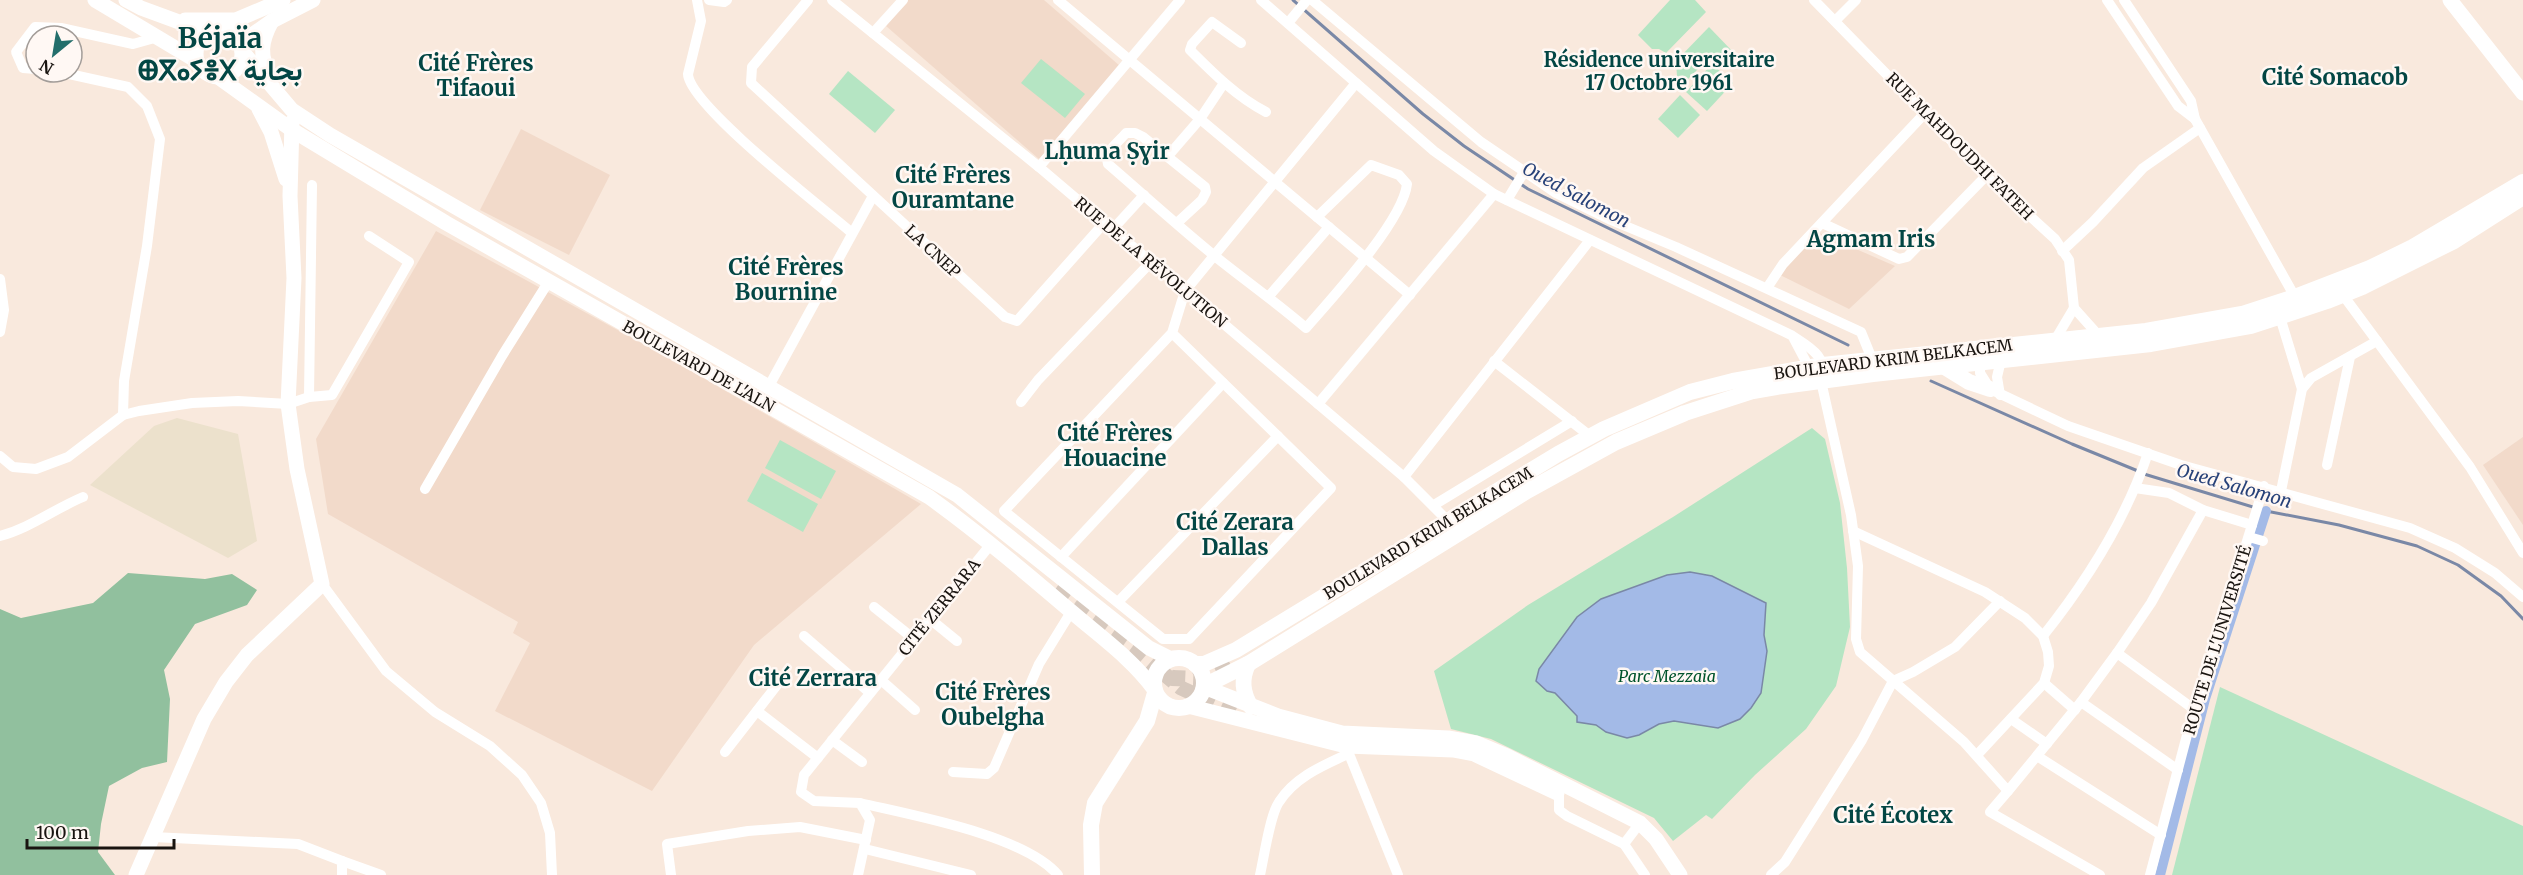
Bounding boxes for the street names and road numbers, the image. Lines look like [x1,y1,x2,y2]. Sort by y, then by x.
street label: RUE MAHDOUDHI FATEH [1882,68,2038,224]
street label: RUE DE LA RÉVOLUTION [1071,192,1232,332]
street label: LA CNEP [901,220,965,282]
street label: BOULEVARD DE L'ALN [619,316,779,417]
street label: BOULEVARD KRIM BELKACEM [1772,334,2014,384]
street label: BOULEVARD KRIM BELKACEM [1320,462,1536,604]
street label: ROUTE DE L'UNIVERSITÉ [2179,542,2256,737]
street label: CITÉ ZERRARA [894,554,985,660]

